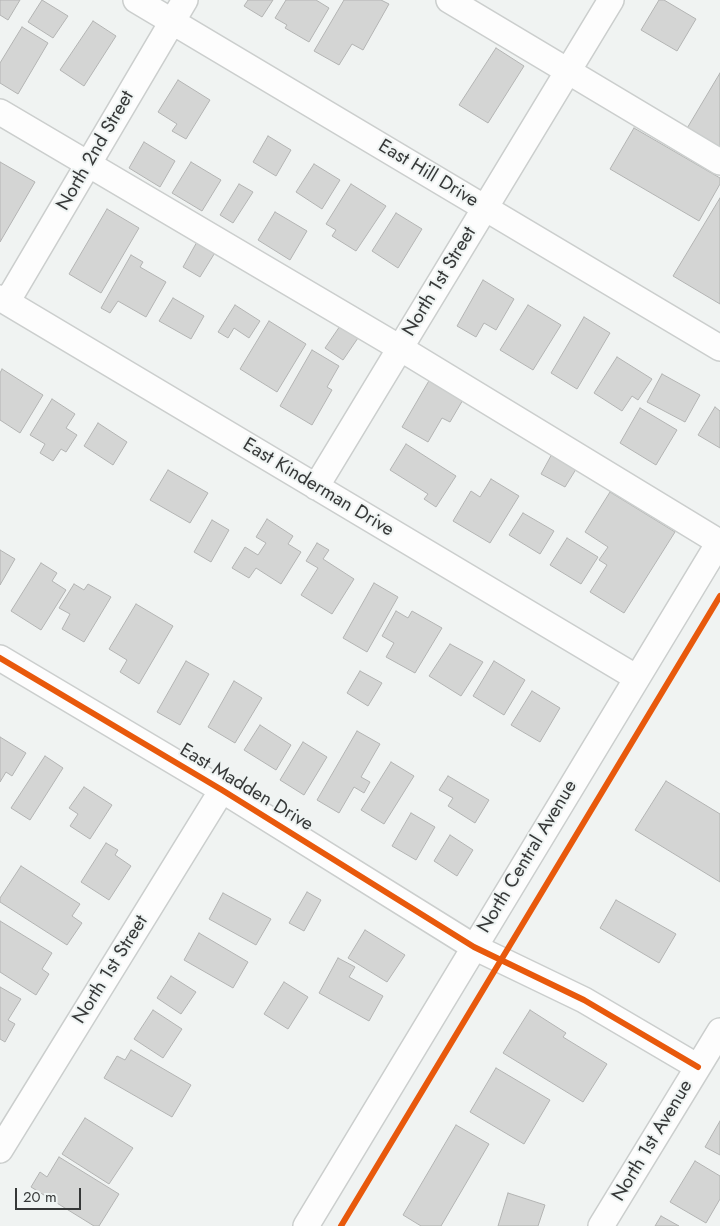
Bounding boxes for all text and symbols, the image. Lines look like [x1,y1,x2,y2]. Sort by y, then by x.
street label: North 2nd Street [53,87,139,215]
street label: East Hill Drive [374,135,482,213]
street label: North 1st Street [398,223,482,341]
street label: East Kinderman Drive [238,434,398,542]
street label: East Madden Drive [175,739,317,837]
street label: North Central Avenue [473,777,583,937]
street label: North 1st Street [69,912,153,1028]
street label: North 1st Avenue [608,1076,698,1206]
scale bar [18,1178,84,1210]
text: 20 m [23,1186,57,1208]

